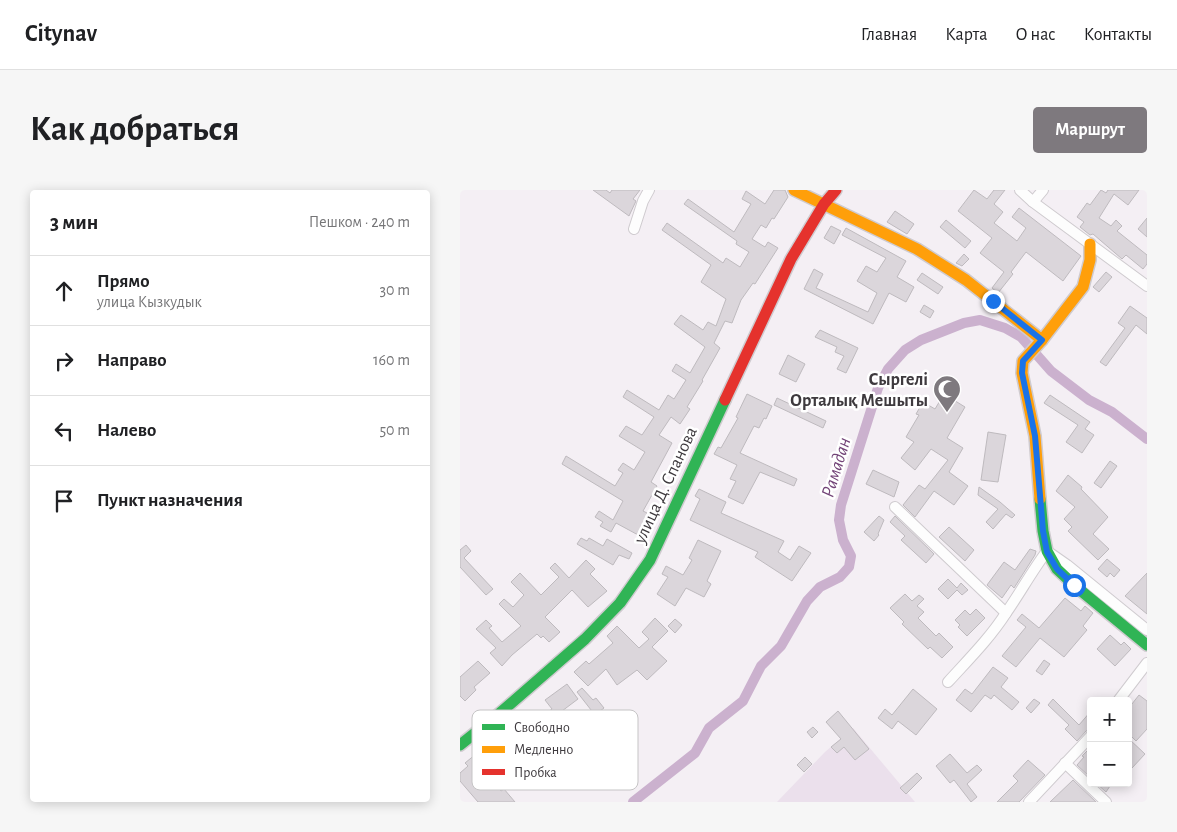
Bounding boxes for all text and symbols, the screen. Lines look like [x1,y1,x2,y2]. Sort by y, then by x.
text: Citynav [25,22,97,46]
text: Главная [861,26,917,44]
text: Карта [945,26,987,44]
text: О нас [1015,26,1056,44]
text: Контакты [1084,26,1152,44]
button: Маршрут [1033,107,1147,153]
text: Как добраться [30,112,239,147]
text: 3 мин [50,212,98,233]
text: Пешком · 240 m [309,214,410,230]
text: Прямо [97,272,150,291]
icon: ahead [50,277,78,305]
text: 30 m [380,282,410,298]
route end [982,290,1005,313]
text: улица Кызкудык [97,294,202,310]
icon: right [50,347,78,375]
text: Направо [97,351,167,370]
text: 160 m [373,352,410,368]
place label: Сыргелі Орталық Мешыты [790,371,928,410]
mosque icon: Сыргелі Орталық Мешыты [932,374,962,413]
icon: left [50,417,78,445]
text: Налево [97,421,156,440]
text: 50 m [379,422,410,438]
street label: улица Д. Спанова [631,424,701,547]
water label: Рамадан [818,435,855,500]
icon: arrive [50,487,78,515]
text: Пункт назначения [97,491,243,510]
route start [1063,574,1086,597]
map controls [1087,697,1132,787]
button: + [1087,697,1132,742]
legend [472,710,638,790]
text: Свободно [514,721,570,735]
button: − [1087,742,1132,787]
text: Медленно [514,743,573,757]
text: Пробка [514,766,557,780]

